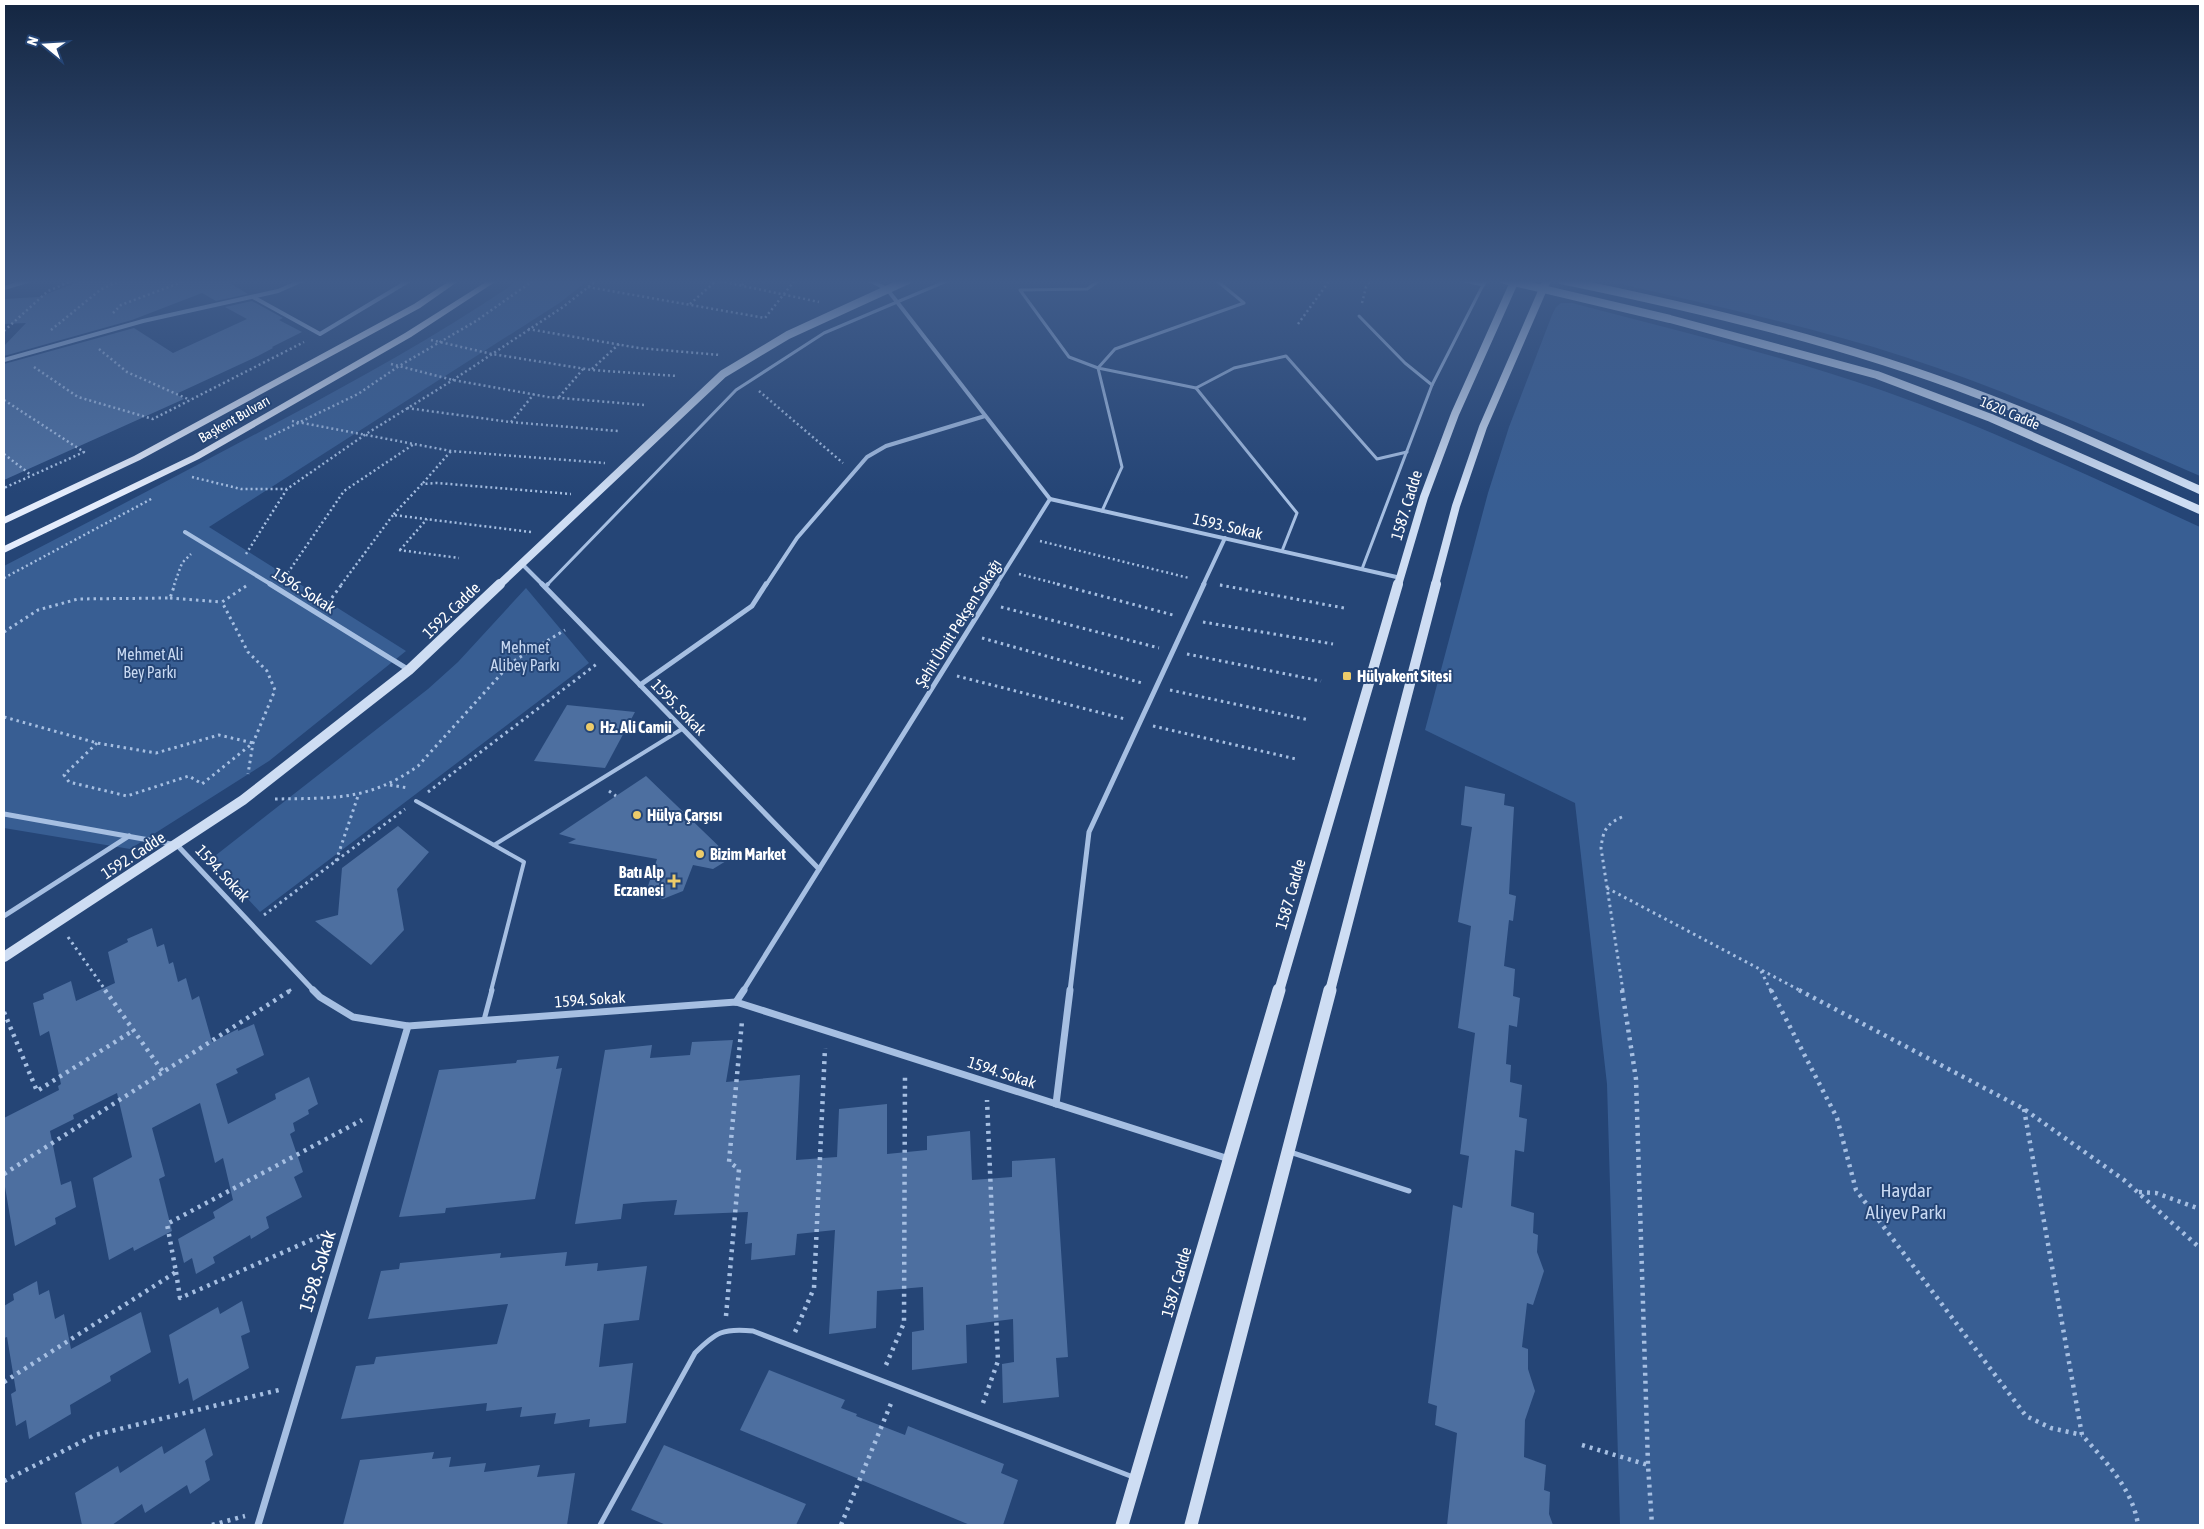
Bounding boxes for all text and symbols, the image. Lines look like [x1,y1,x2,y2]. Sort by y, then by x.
north arrow [20,20,70,70]
text: N [24,35,42,47]
street label: Başkent Bulvarı [196,392,272,446]
street label: 1620. Cadde [1978,393,2042,433]
street label: 1587. Cadde [1387,468,1425,542]
street label: 1593. Sokak [1191,509,1265,543]
street label: Şehit Ümit Pekşen Sokağı [911,556,1006,691]
street label: 1596. Sokak [269,564,339,616]
street label: 1592. Cadde [419,578,483,642]
park label: Mehmet Alibey Parkı [490,638,560,675]
park label: Mehmet Ali Bey Parkı [116,645,184,682]
place label: Hülyakent Sitesi [1357,667,1452,685]
marker: Hülyakent Sitesi [1341,670,1353,682]
street label: 1595. Sokak [648,675,710,739]
place label: Hz. Ali Camii [600,718,672,736]
marker: Hz. Ali Camii [584,721,596,733]
place label: Hülya Çarşısı [647,806,723,824]
marker: Hülya Çarşısı [631,809,643,821]
street label: 1592. Cadde [98,828,168,882]
street label: 1594. Sokak [192,841,254,905]
place label: Bizim Market [710,845,786,863]
marker: Bizim Market [694,848,706,860]
street label: 1587. Cadde [1271,857,1309,931]
place label: Batı Alp Eczanesi [614,863,664,899]
marker: Batı Alp Eczanesi [668,875,680,887]
street label: 1594. Sokak [554,988,626,1010]
street label: 1594. Sokak [966,1052,1038,1092]
park label: Haydar Aliyev Parkı [1866,1179,1946,1223]
street label: 1598. Sokak [294,1227,340,1314]
street label: 1587. Cadde [1157,1245,1195,1319]

